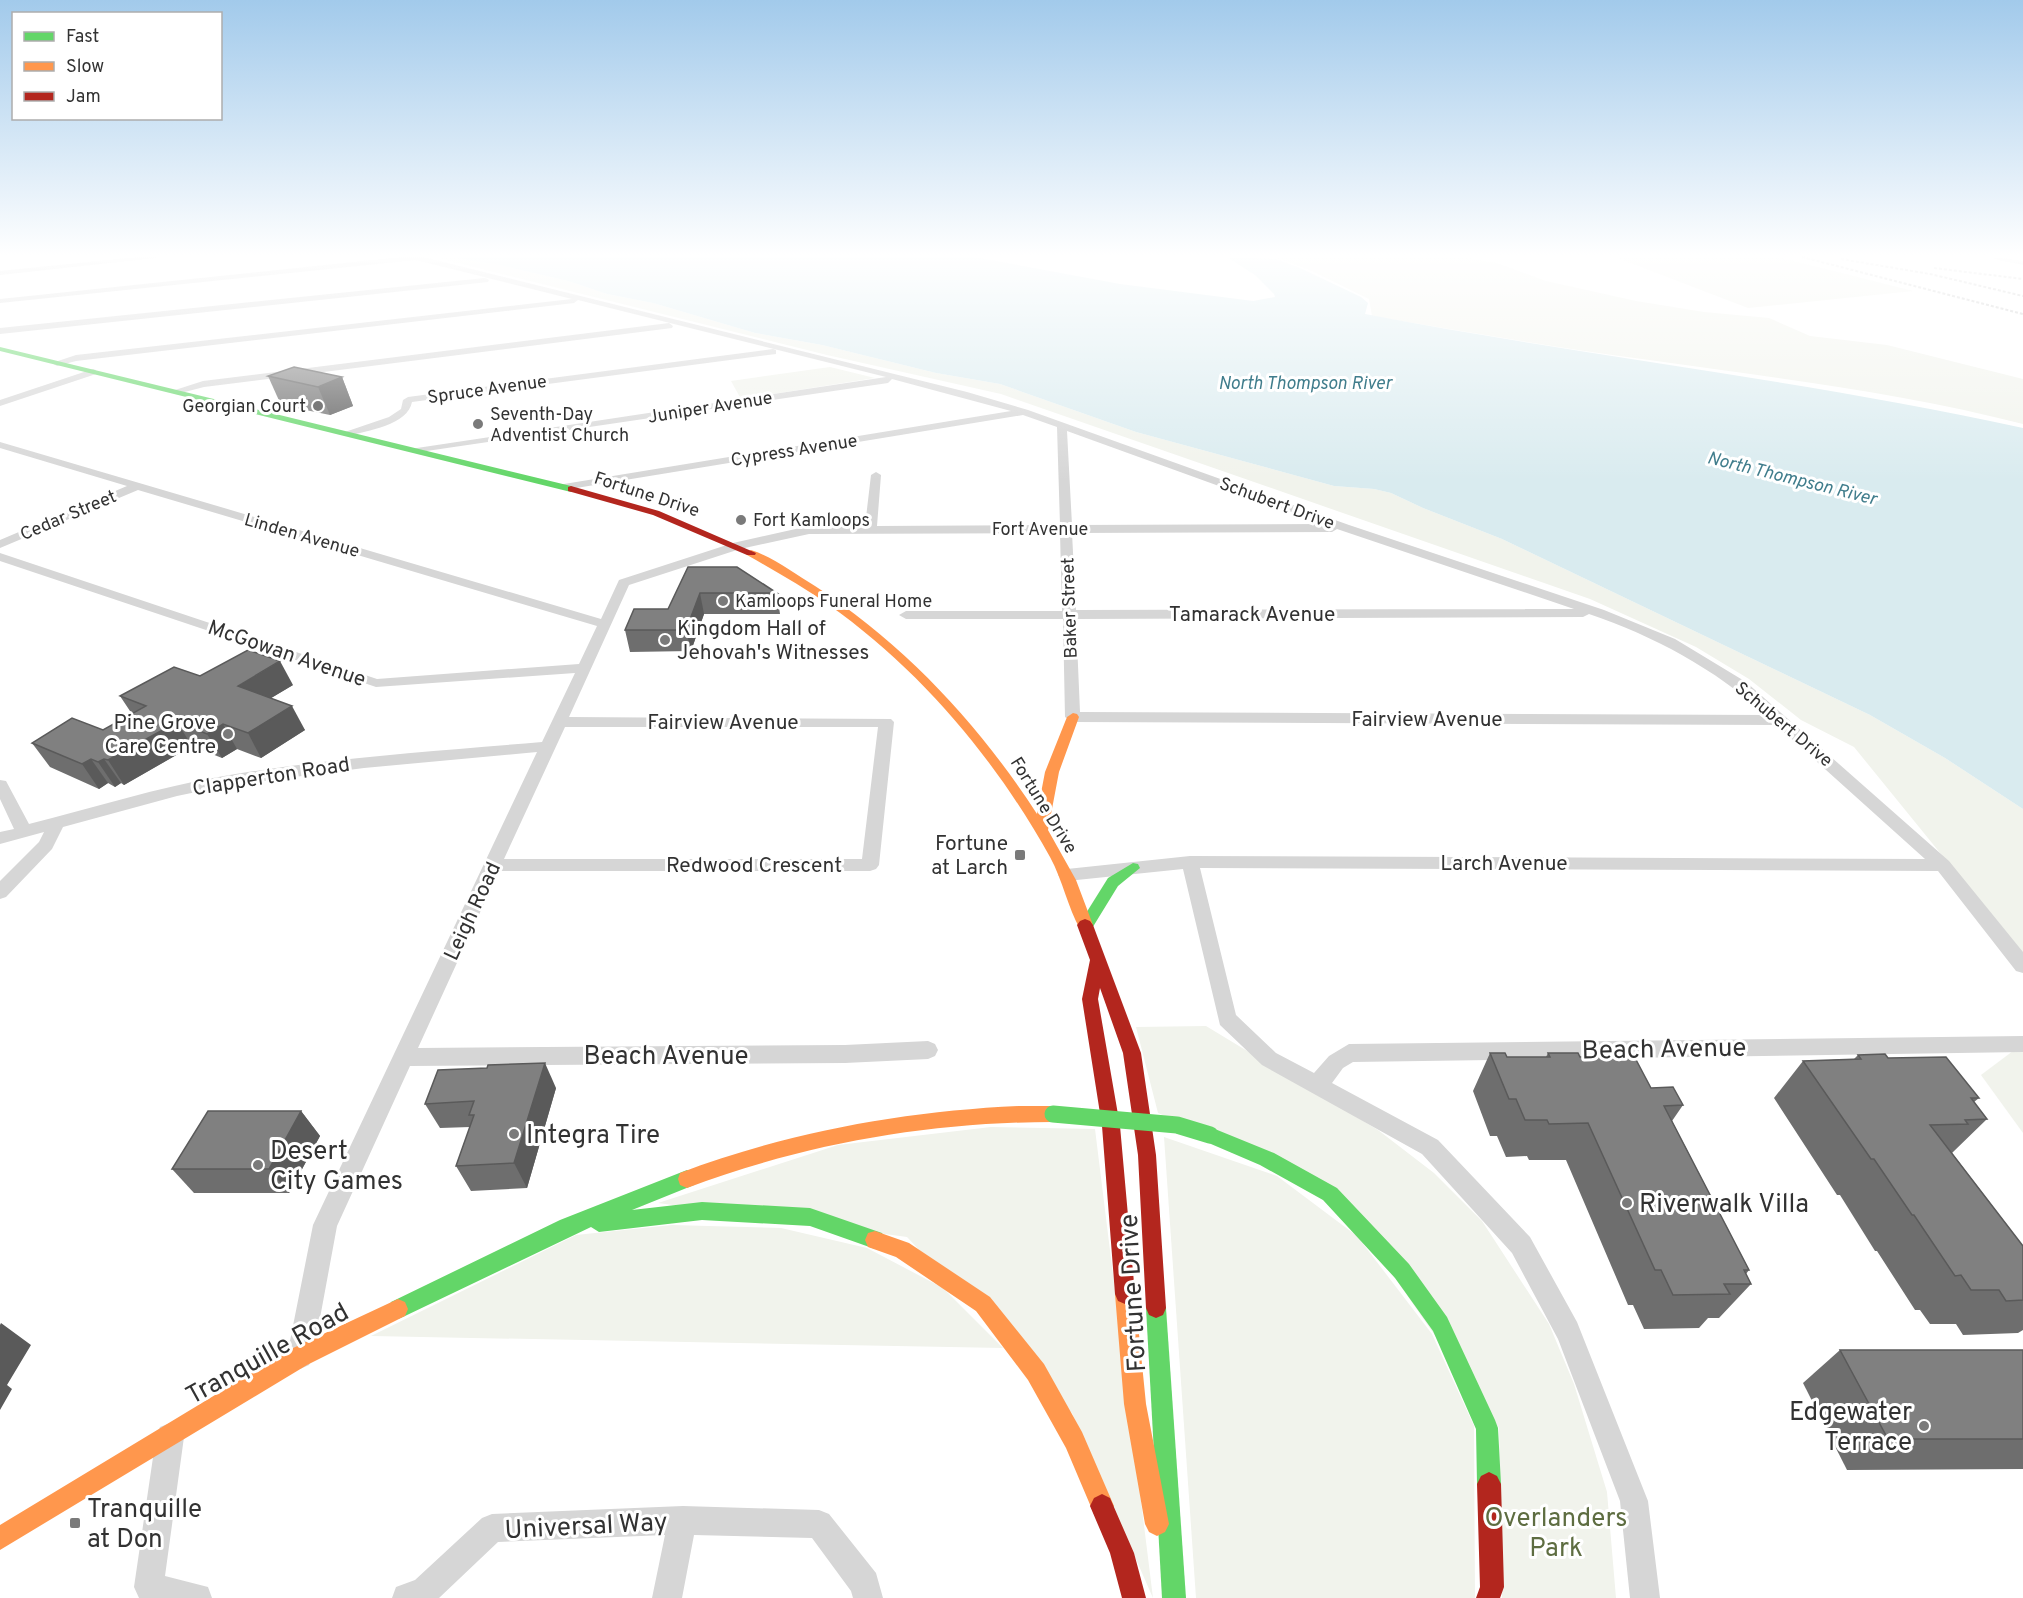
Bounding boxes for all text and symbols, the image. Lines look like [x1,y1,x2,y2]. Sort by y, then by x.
legend [12,12,222,120]
text: Fast [66,26,99,49]
text: Slow [66,56,104,79]
text: Jam [66,86,101,109]
street label: Spruce Avenue [426,371,548,410]
water label: North Thompson River [1218,373,1394,396]
street label: Juniper Avenue [646,387,774,430]
place label: Georgian Court [182,396,306,419]
marker: Georgian Court [311,399,325,413]
place label: Seventh-Day Adventist Church [490,404,629,448]
marker: Seventh-Day Adventist Church [471,417,485,431]
street label: Cypress Avenue [729,430,859,473]
water label: North Thompson River [1705,447,1881,512]
street label: Fortune Drive [591,468,702,523]
street label: Schubert Drive [1216,473,1337,536]
street label: Cedar Street [17,486,120,547]
street label: Linden Avenue [241,509,362,564]
place label: Fort Kamloops [753,510,870,533]
marker: Fort Kamloops [734,513,748,527]
street label: Fort Avenue [992,519,1088,542]
street label: Baker Street [1057,557,1084,659]
place label: Kamloops Funeral Home [735,591,932,614]
marker: Kamloops Funeral Home [716,594,730,608]
street label: Tamarack Avenue [1169,602,1335,629]
street label: McGowan Avenue [204,615,369,694]
place label: Kingdom Hall of Jehovah's Witnesses [677,616,869,667]
marker: Kingdom Hall of Jehovah's Witnesses [658,633,672,647]
street label: Schubert Drive [1729,677,1837,773]
street label: Fairview Avenue [1351,707,1503,734]
place label: Pine Grove Care Centre [104,710,216,761]
street label: Fairview Avenue [647,710,799,737]
marker: Pine Grove Care Centre [221,727,235,741]
street label: Clapperton Road [191,752,352,803]
street label: Fortune Drive [1004,753,1081,858]
place label: Fortune at Larch [931,831,1008,882]
marker: Fortune at Larch [1013,848,1027,862]
street label: Larch Avenue [1440,851,1568,878]
street label: Redwood Crescent [666,853,842,880]
street label: Leigh Road [439,858,508,965]
street label: Beach Avenue [1581,1033,1747,1068]
street label: Beach Avenue [584,1041,748,1074]
place label: Integra Tire [526,1120,660,1153]
marker: Integra Tire [507,1127,521,1141]
place label: Desert City Games [270,1136,403,1199]
marker: Desert City Games [251,1158,265,1172]
place label: Riverwalk Villa [1639,1189,1809,1222]
marker: Riverwalk Villa [1620,1196,1634,1210]
street label: Fortune Drive [1114,1213,1155,1373]
street label: Tranquille Road [181,1297,356,1414]
place label: Edgewater Terrace [1789,1397,1912,1460]
marker: Edgewater Terrace [1917,1419,1931,1433]
place label: Tranquille at Don [87,1494,202,1557]
park label: Overlanders Park [1485,1503,1627,1566]
street label: Universal Way [504,1507,668,1548]
marker: Tranquille at Don [68,1516,82,1530]

